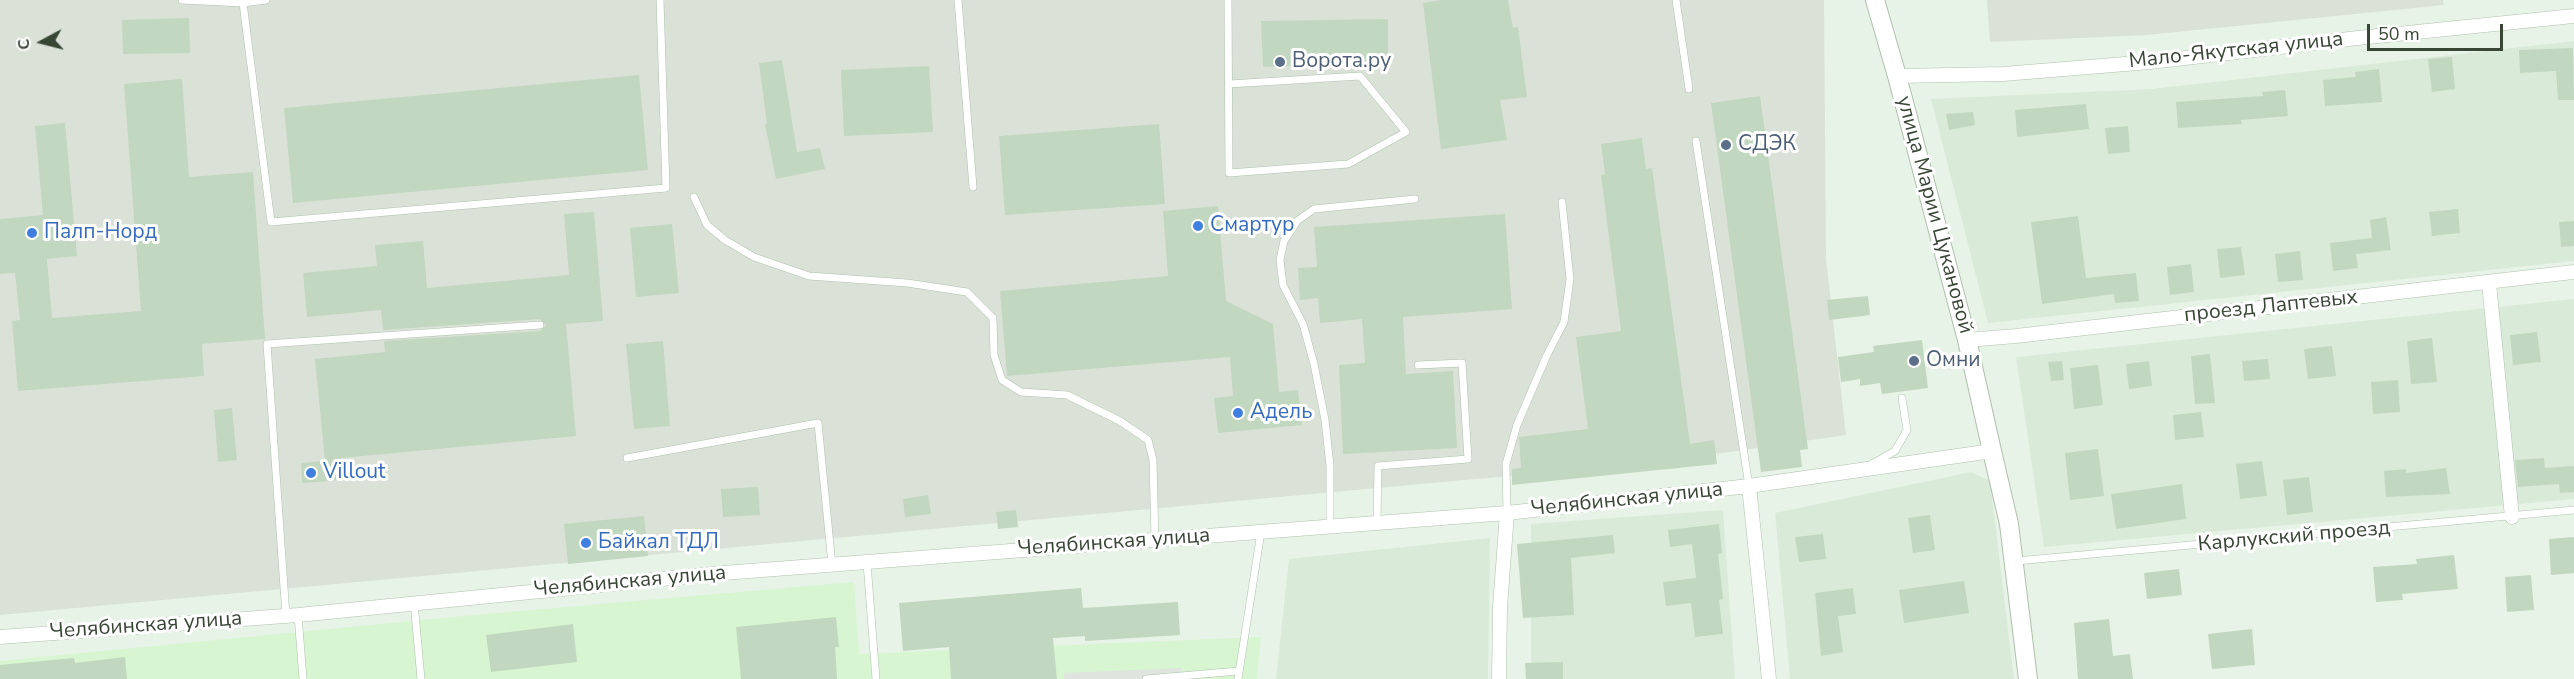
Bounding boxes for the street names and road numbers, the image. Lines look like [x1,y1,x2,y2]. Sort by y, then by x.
street label: Мало-Якутская улица [2128,27,2344,75]
street label: улица Марии Цукановой [1890,93,1978,337]
street label: проезд Лаптевых [2183,285,2359,329]
street label: Челябинская улица [1530,477,1724,523]
street label: Карлукский проезд [2197,516,2391,558]
street label: Челябинская улица [1017,524,1211,562]
street label: Челябинская улица [533,561,727,603]
street label: Челябинская улица [49,607,243,645]

